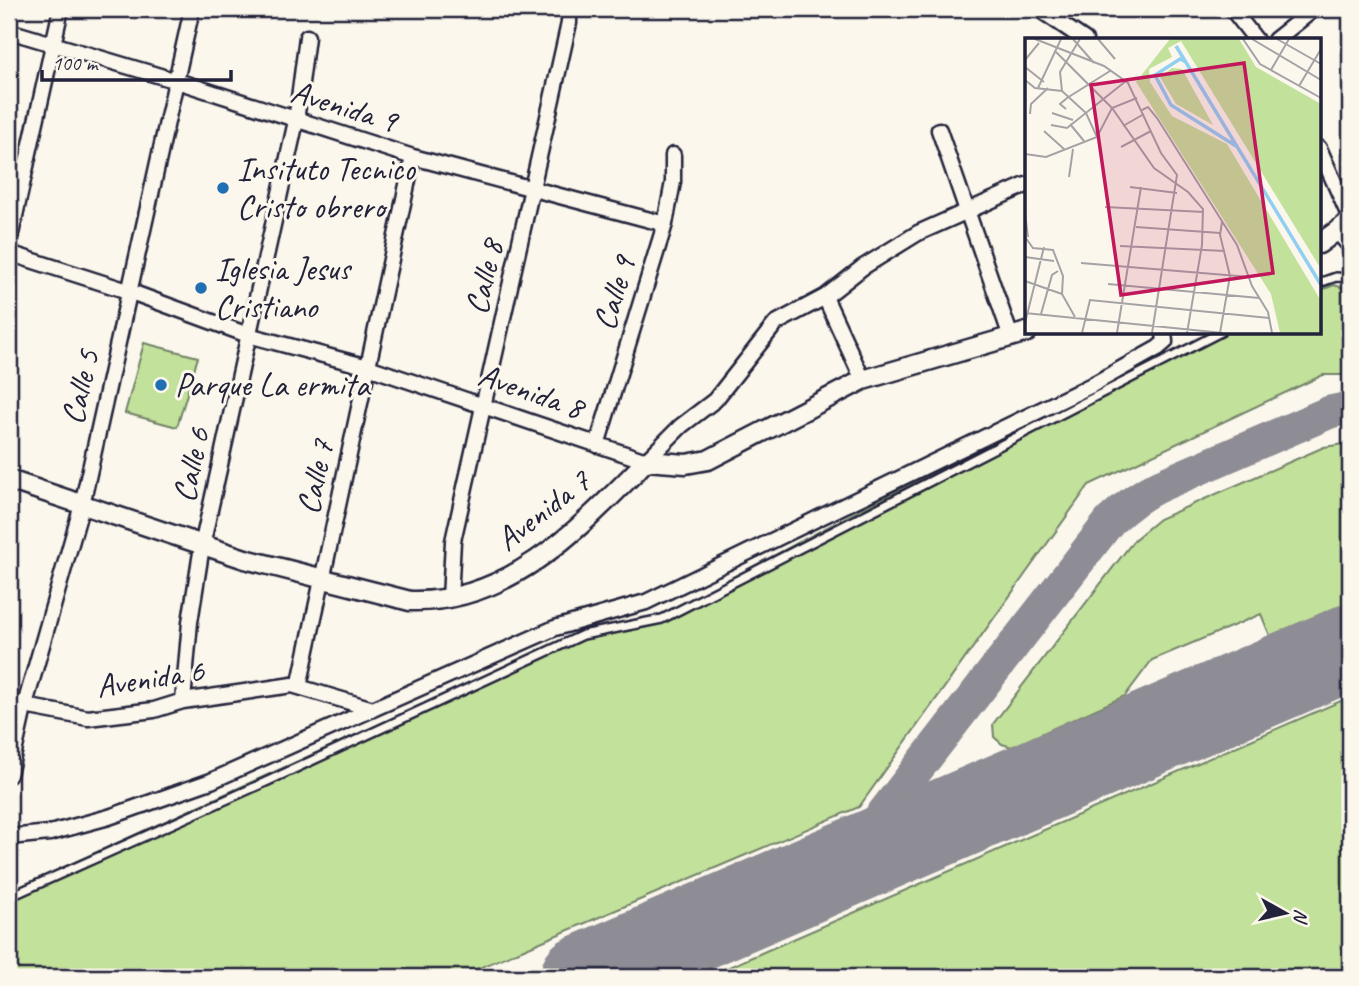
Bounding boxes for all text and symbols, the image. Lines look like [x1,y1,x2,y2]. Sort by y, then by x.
scale bar [42,38,231,82]
inset map [1025,38,1320,334]
text: 100 m [52,50,99,76]
street label: Avenida 9 [286,70,405,143]
place label: Insituto Tecnico Cristo obrero [237,148,416,228]
marker: Insituto Tecnico Cristo obrero [215,180,231,196]
street label: Calle 8 [455,233,514,318]
place label: Iglesia Jesus Cristiano [215,248,353,328]
street label: Calle 9 [583,248,646,335]
marker: Iglesia Jesus Cristiano [193,280,209,296]
street label: Calle 5 [51,344,109,428]
street label: Avenida 8 [473,353,592,430]
place label: Parque La ermita [175,364,372,406]
marker: Parque La ermita [153,377,169,393]
street label: Calle 6 [163,423,220,506]
street label: Calle 7 [287,434,344,518]
street label: Avenida 7 [487,459,600,560]
street label: Avenida 6 [93,649,208,707]
north arrow [1250,878,1320,948]
text: N [1288,908,1314,926]

